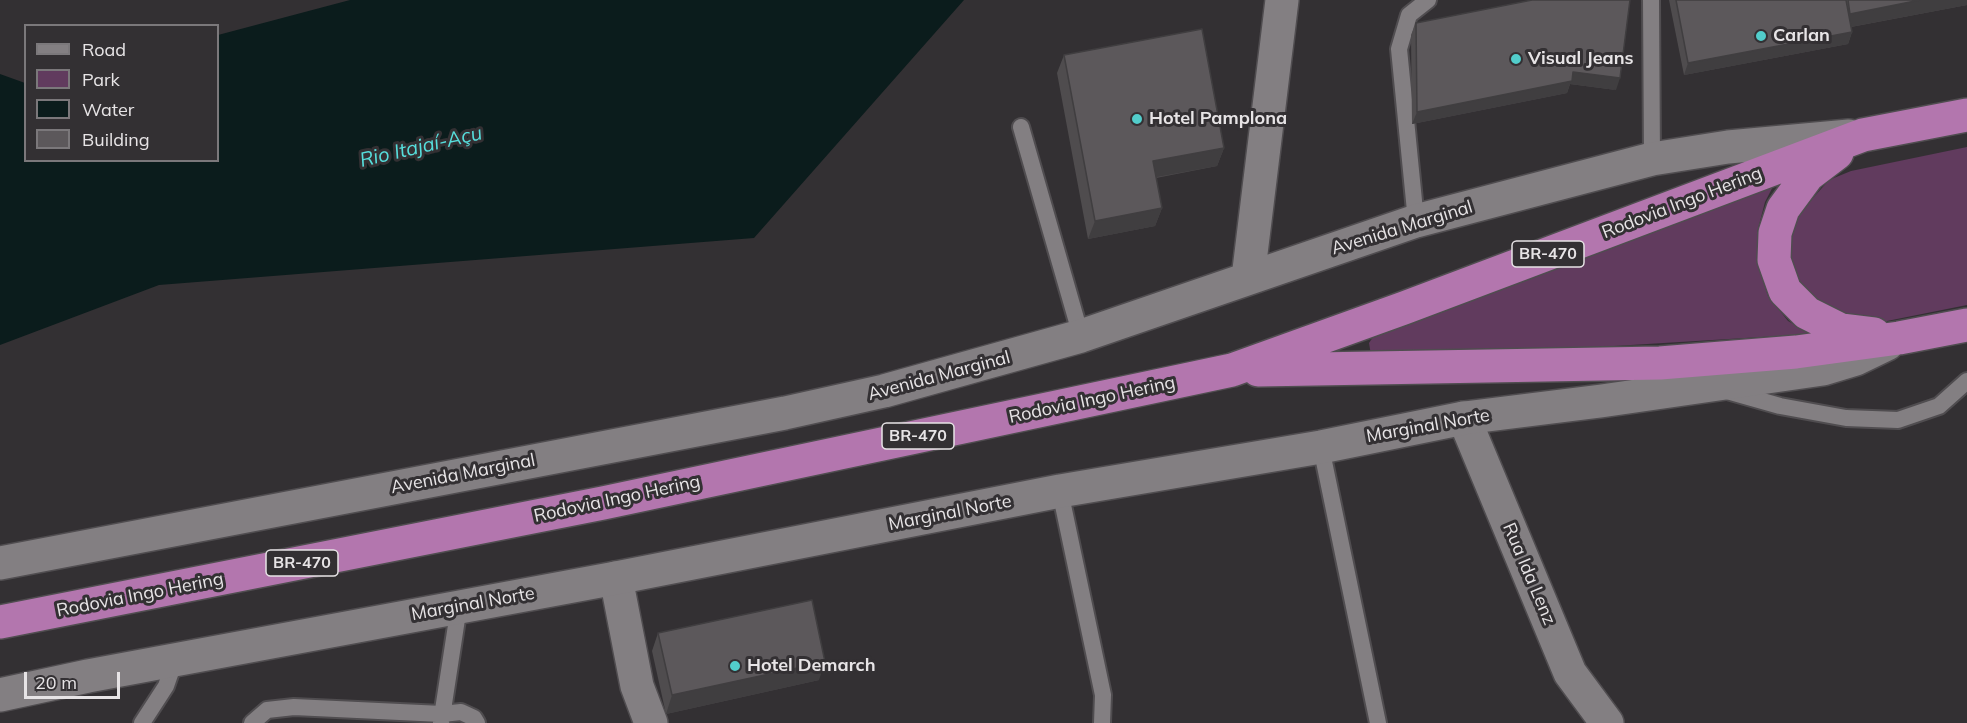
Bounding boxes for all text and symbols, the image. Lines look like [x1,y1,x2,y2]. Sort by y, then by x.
legend [24,24,219,162]
place label: Carlan [1773,25,1830,47]
marker: Carlan [1754,29,1768,43]
text: Road [82,38,126,61]
place label: Visual Jeans [1528,48,1634,70]
marker: Visual Jeans [1509,52,1523,66]
text: Park [82,68,120,91]
text: Water [82,98,134,121]
place label: Hotel Pamplona [1149,108,1287,130]
marker: Hotel Pamplona [1130,112,1144,126]
water label: Rio Itajaí-Açu [357,121,485,173]
text: Building [82,128,150,151]
street label: Rodovia Ingo Hering [1599,163,1765,243]
street label: Avenida Marginal [1329,196,1475,260]
road number: BR-470 [1512,241,1584,267]
street label: Avenida Marginal [865,347,1013,405]
street label: Rodovia Ingo Hering [1007,372,1177,428]
street label: Marginal Norte [1365,405,1491,447]
road number: BR-470 [882,423,954,449]
street label: Avenida Marginal [389,449,537,499]
street label: Rodovia Ingo Hering [532,471,702,527]
street label: Marginal Norte [887,490,1013,536]
street label: Rua Ida Lenz [1498,520,1560,628]
road number: BR-470 [266,550,338,576]
street label: Rodovia Ingo Hering [55,568,225,622]
street label: Marginal Norte [410,583,536,625]
place label: Hotel Demarch [747,655,876,677]
marker: Hotel Demarch [728,659,742,673]
scale bar [27,660,123,698]
text: 20 m [35,671,77,694]

